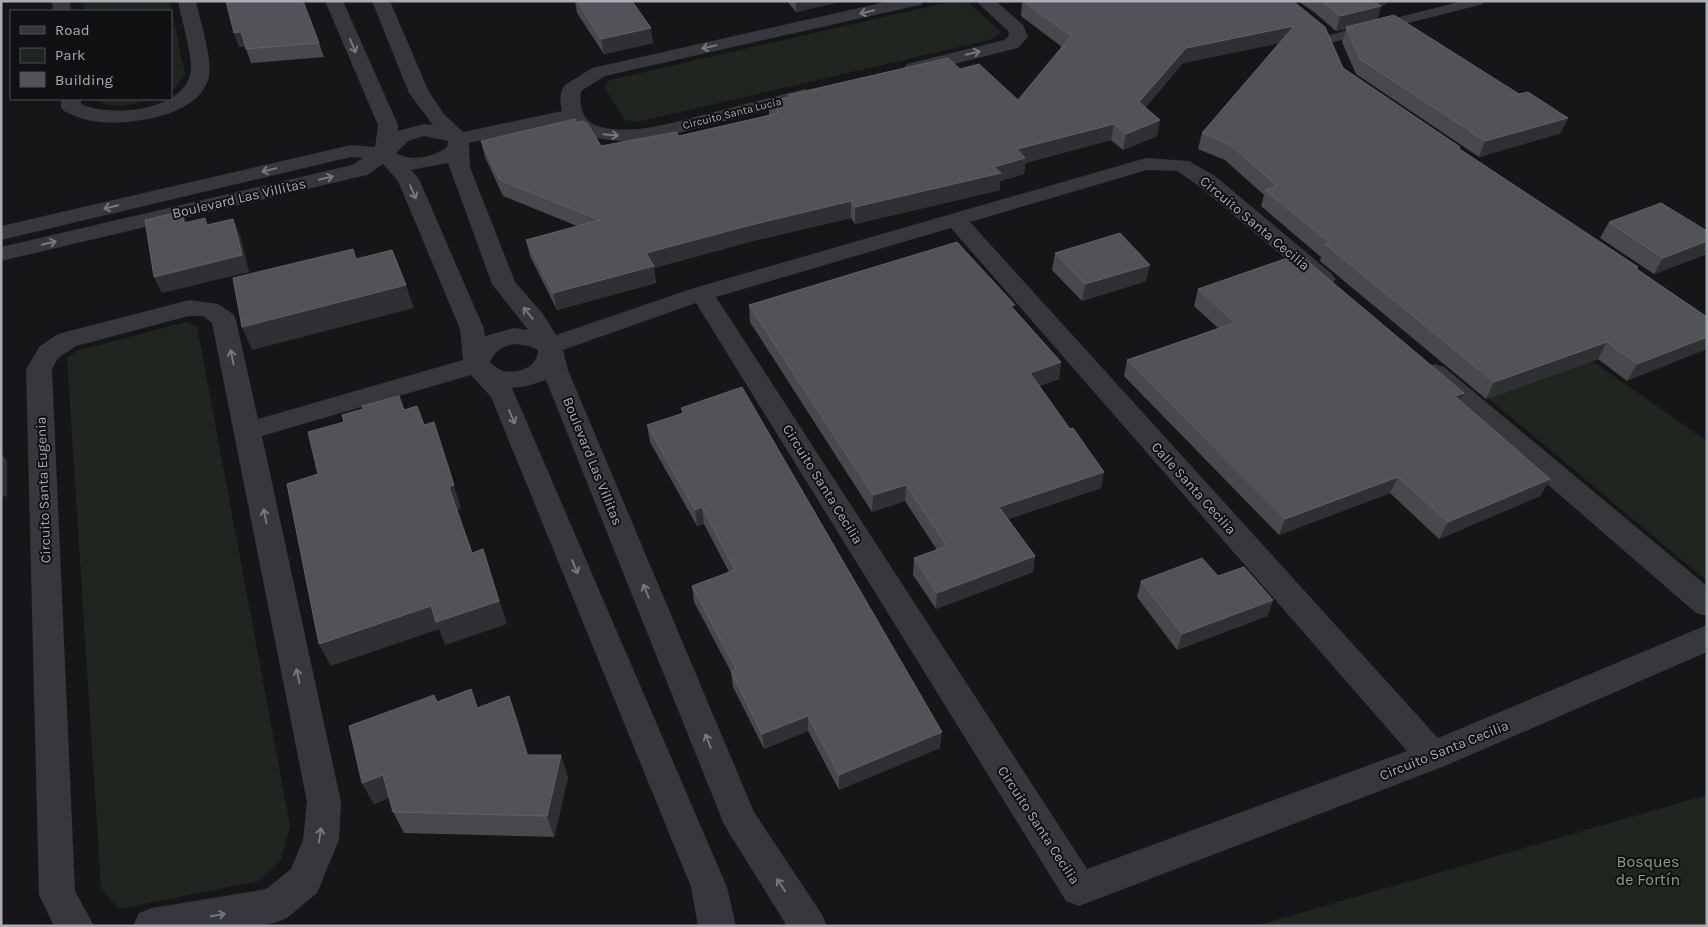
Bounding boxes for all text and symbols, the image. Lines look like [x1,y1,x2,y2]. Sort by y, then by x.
one-way arrow [860,8,876,17]
legend [10,10,172,100]
text: Road [55,21,90,39]
one-way arrow [349,38,359,53]
one-way arrow [701,43,717,52]
text: Park [55,46,85,64]
one-way arrow [965,48,981,57]
text: Building [55,71,113,89]
street label: Circuito Santa Lucía [681,95,783,132]
one-way arrow [602,130,618,139]
one-way arrow [261,166,277,175]
one-way arrow [318,173,334,182]
street label: Circuito Santa Cecilia [1196,173,1313,274]
street label: Boulevard Las Villitas [171,175,308,222]
one-way arrow [409,184,419,199]
one-way arrow [103,203,119,212]
one-way arrow [40,238,56,247]
one-way arrow [523,307,534,320]
one-way arrow [226,350,236,366]
street label: Boulevard Las Villitas [559,395,626,528]
one-way arrow [508,409,518,424]
street label: Circuito Santa Eugenia [32,416,55,564]
street label: Circuito Santa Cecilia [779,421,866,547]
street label: Calle Santa Cecilia [1148,439,1240,538]
one-way arrow [259,509,269,525]
one-way arrow [571,559,581,574]
one-way arrow [640,584,650,599]
one-way arrow [292,668,302,684]
street label: Circuito Santa Cecilia [1377,717,1511,784]
one-way arrow [702,734,712,749]
street label: Circuito Santa Cecilia [994,763,1083,888]
one-way arrow [316,828,326,844]
park label: Bosques de Fortín [1616,852,1680,889]
one-way arrow [775,879,785,893]
one-way arrow [209,909,225,919]

